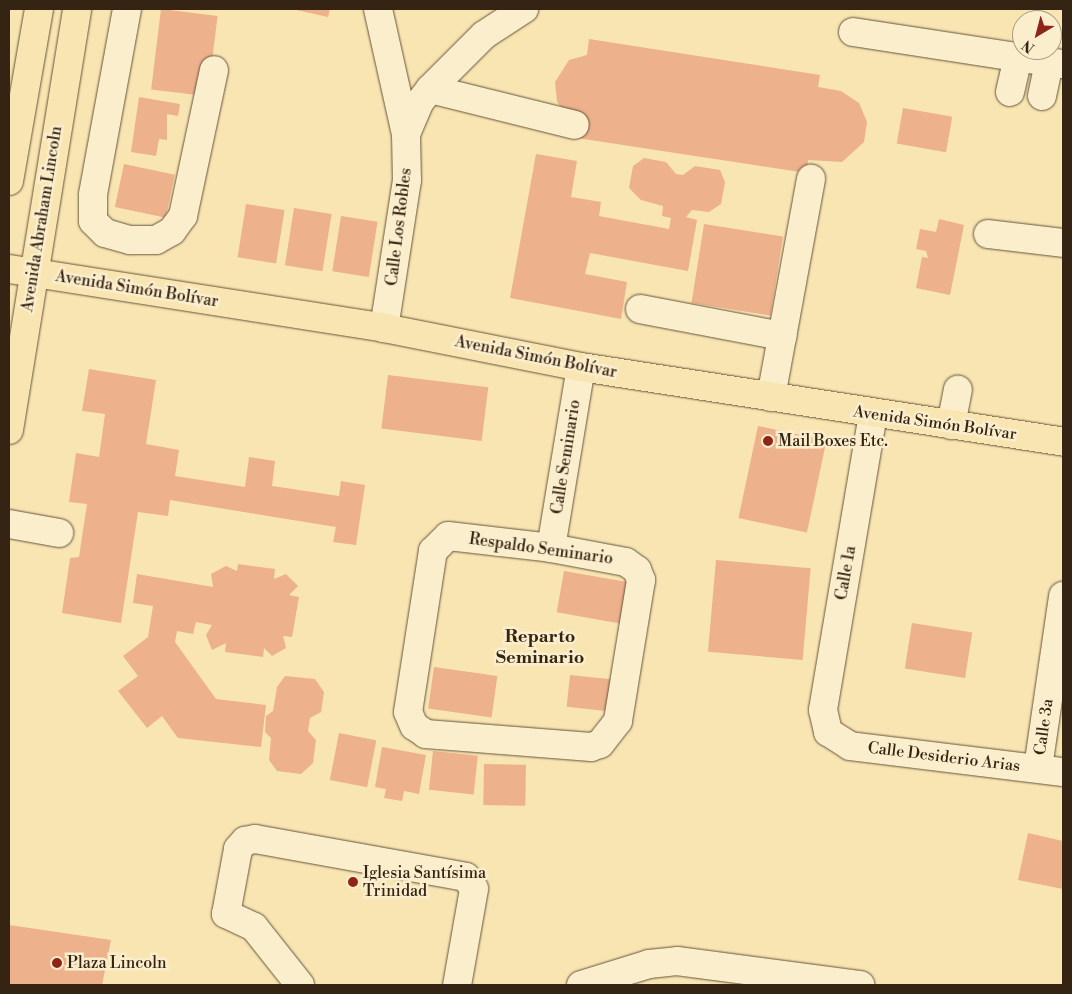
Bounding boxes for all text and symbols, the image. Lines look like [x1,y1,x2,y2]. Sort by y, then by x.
north arrow [1012,10,1062,60]
text: N [1019,36,1038,57]
street label: Avenida Abraham Lincoln [18,125,66,313]
street label: Calle Los Robles [382,167,416,287]
street label: Avenida Simón Bolívar [54,267,220,311]
street label: Avenida Simón Bolívar [453,332,619,382]
street label: Calle Seminario [547,398,585,516]
street label: Avenida Simón Bolívar [852,402,1018,444]
place label: Mail Boxes Etc. [778,431,888,451]
marker: Mail Boxes Etc. [762,435,774,447]
street label: Respaldo Seminario [468,529,614,569]
street label: Calle 1a [832,544,860,602]
district label: Reparto Seminario [496,627,584,670]
street label: Calle 3a [1031,698,1057,756]
street label: Calle Desiderio Arias [867,738,1021,776]
place label: Iglesia Santísima Trinidad [363,863,486,901]
marker: Iglesia Santísima Trinidad [347,876,359,888]
place label: Plaza Lincoln [67,953,167,973]
marker: Plaza Lincoln [51,957,63,969]

